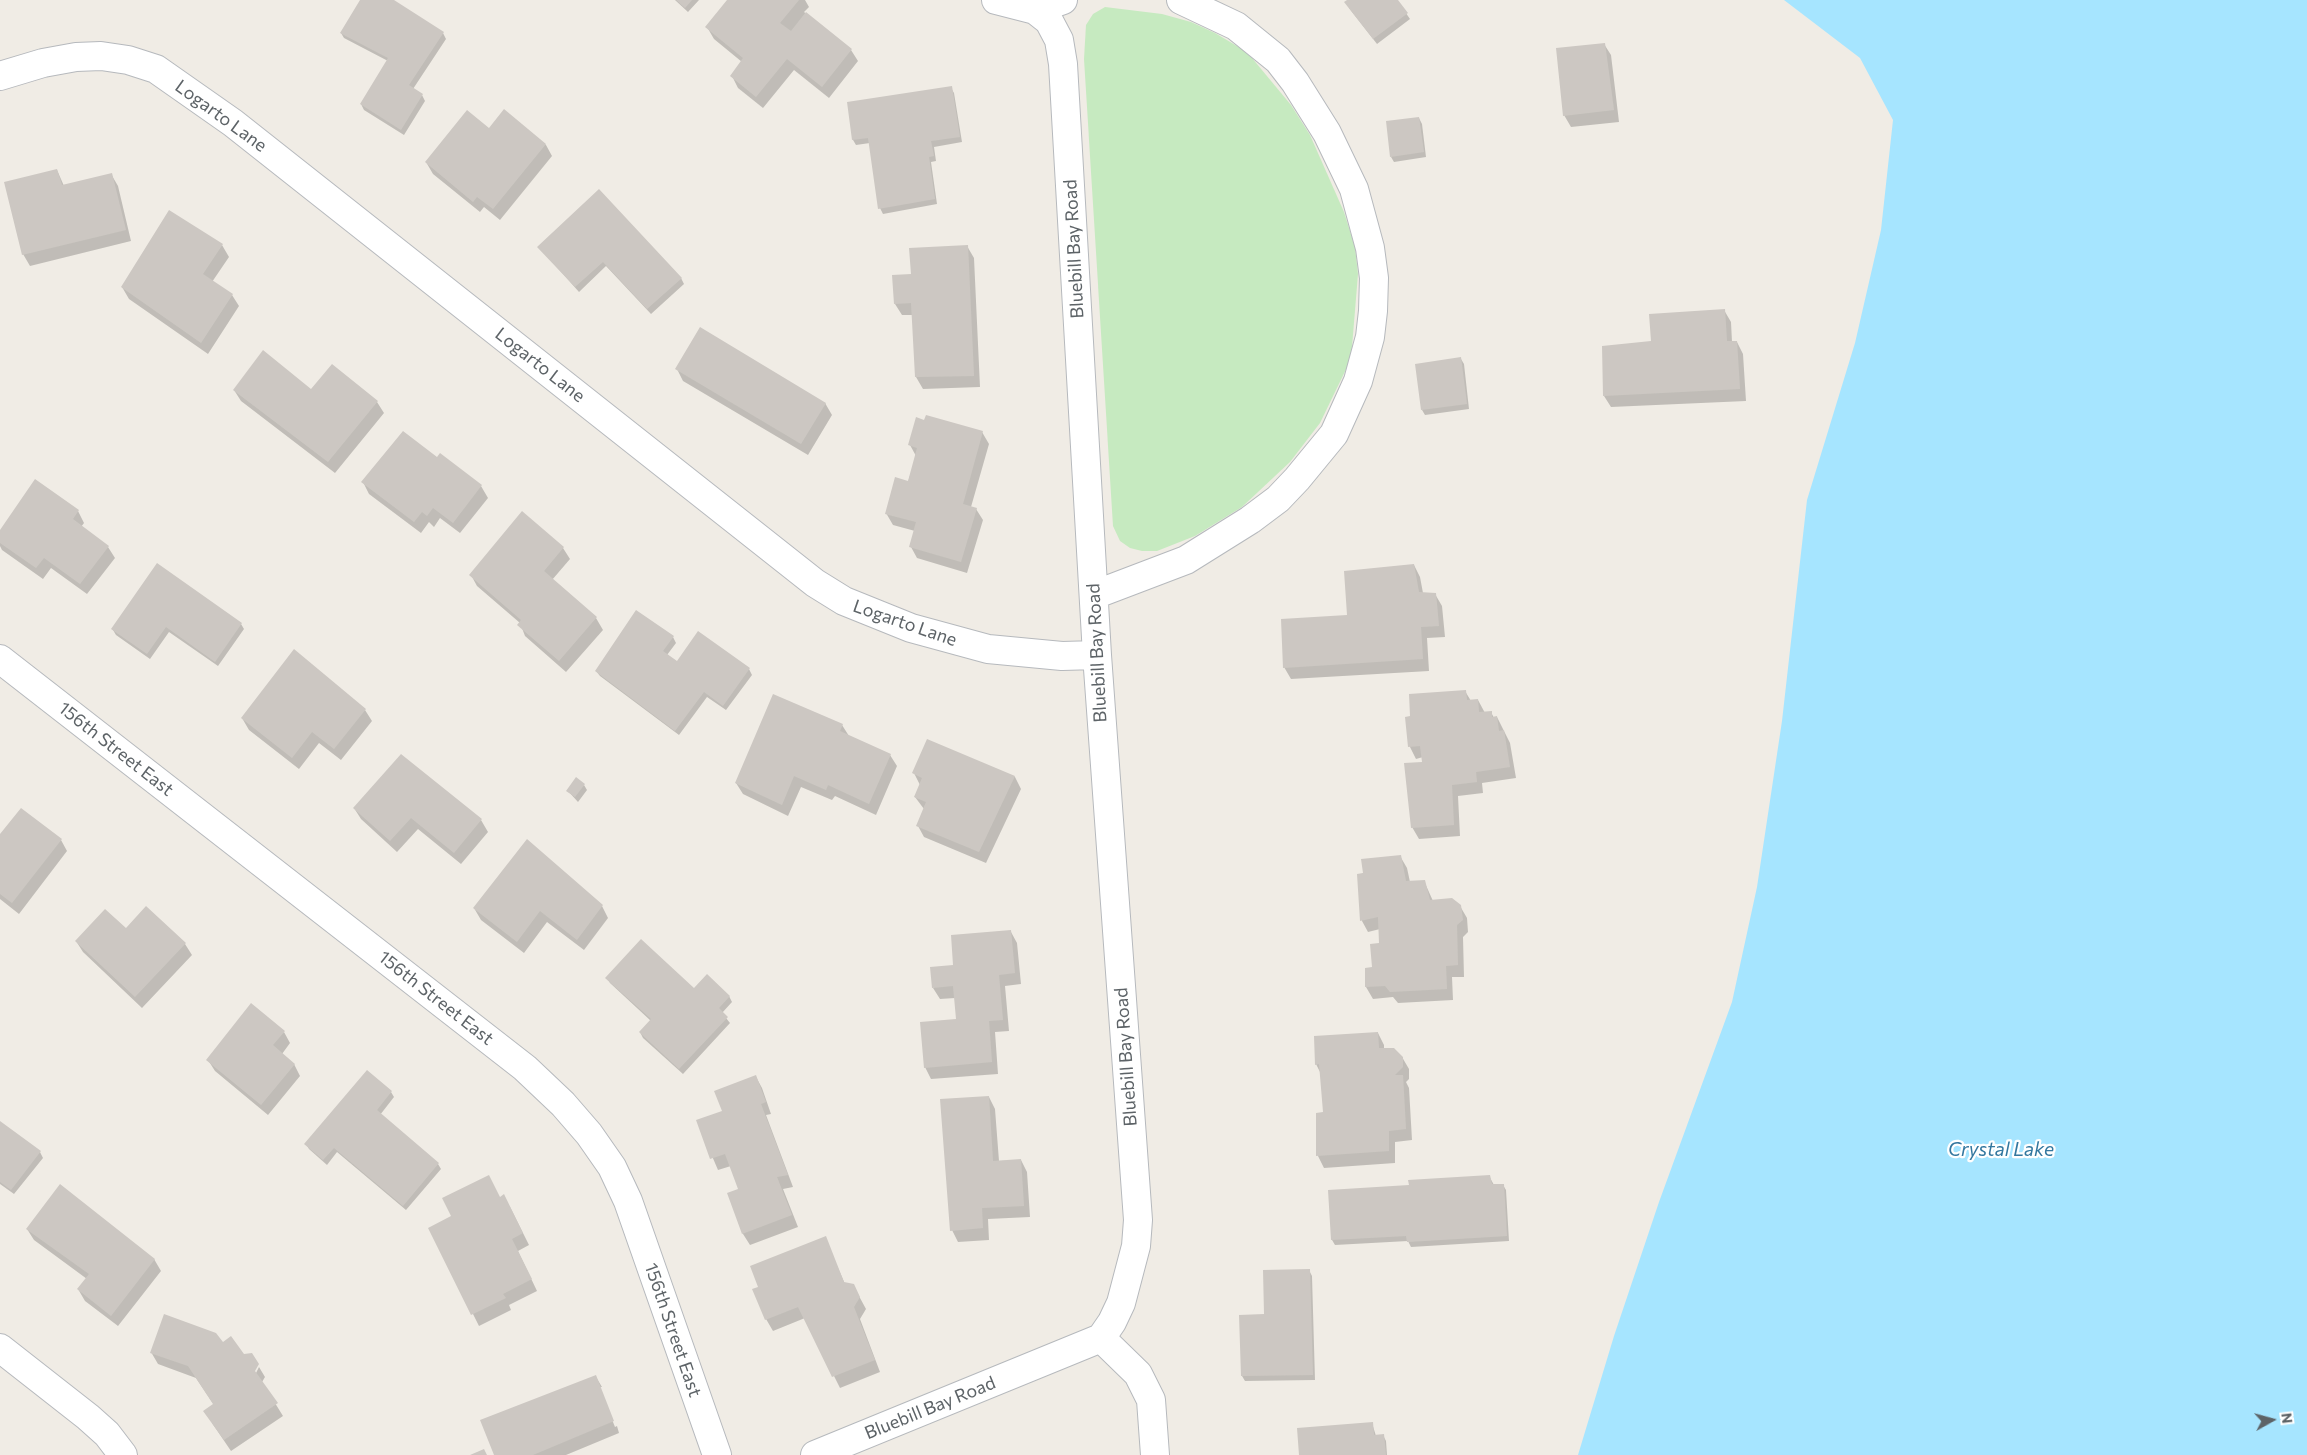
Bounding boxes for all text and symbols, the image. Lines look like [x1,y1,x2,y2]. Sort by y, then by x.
street label: Logarto Lane [171,75,271,157]
street label: Bluebill Bay Road [1060,179,1088,319]
street label: Logarto Lane [491,323,589,407]
street label: Bluebill Bay Road [1083,583,1111,723]
street label: Logarto Lane [850,595,960,651]
street label: 156th Street East [54,697,178,801]
street label: 156th Street East [374,946,498,1050]
street label: Bluebill Bay Road [1110,987,1142,1127]
water label: Crystal Lake [1948,1139,2054,1161]
street label: 156th Street East [640,1260,706,1400]
street label: Bluebill Bay Road [861,1372,999,1444]
north arrow [2247,1395,2297,1445]
text: N [2278,1412,2296,1424]

